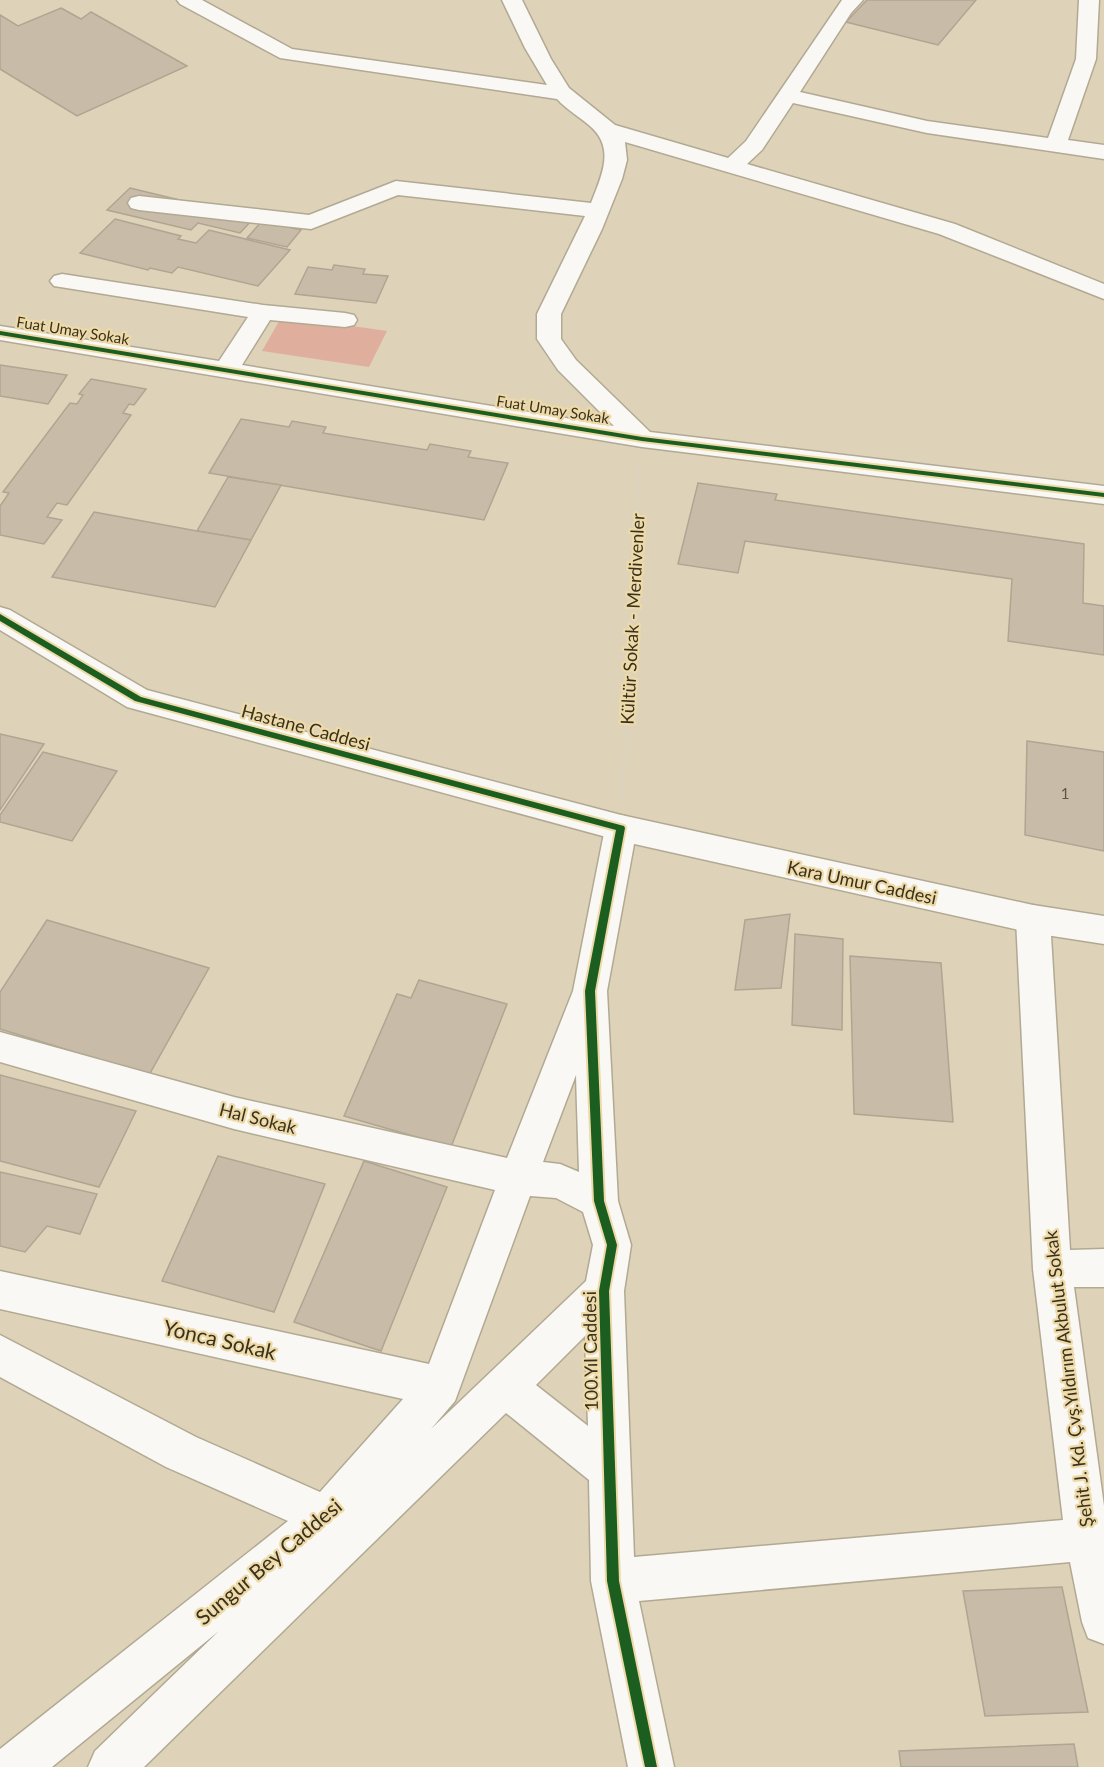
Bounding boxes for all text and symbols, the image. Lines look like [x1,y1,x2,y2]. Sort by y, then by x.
street label: Fuat Umay Sokak [15,312,131,348]
street label: Fuat Umay Sokak [495,391,611,427]
street label: Kültür Sokak - Merdivenler [615,512,649,725]
street label: Hastane Caddesi [239,699,373,755]
house number: 1 [1061,784,1069,802]
street label: Kara Umur Caddesi [785,855,939,909]
street label: Hal Sokak [217,1098,300,1138]
street label: Şehit J. Kd. Çvş.Yıldırım Akbulut Sokak [1039,1229,1097,1528]
street label: 100.Yıl Caddesi [578,1291,602,1411]
street label: Yonca Sokak [161,1314,279,1364]
street label: Sungur Bey Caddesi [190,1493,346,1629]

